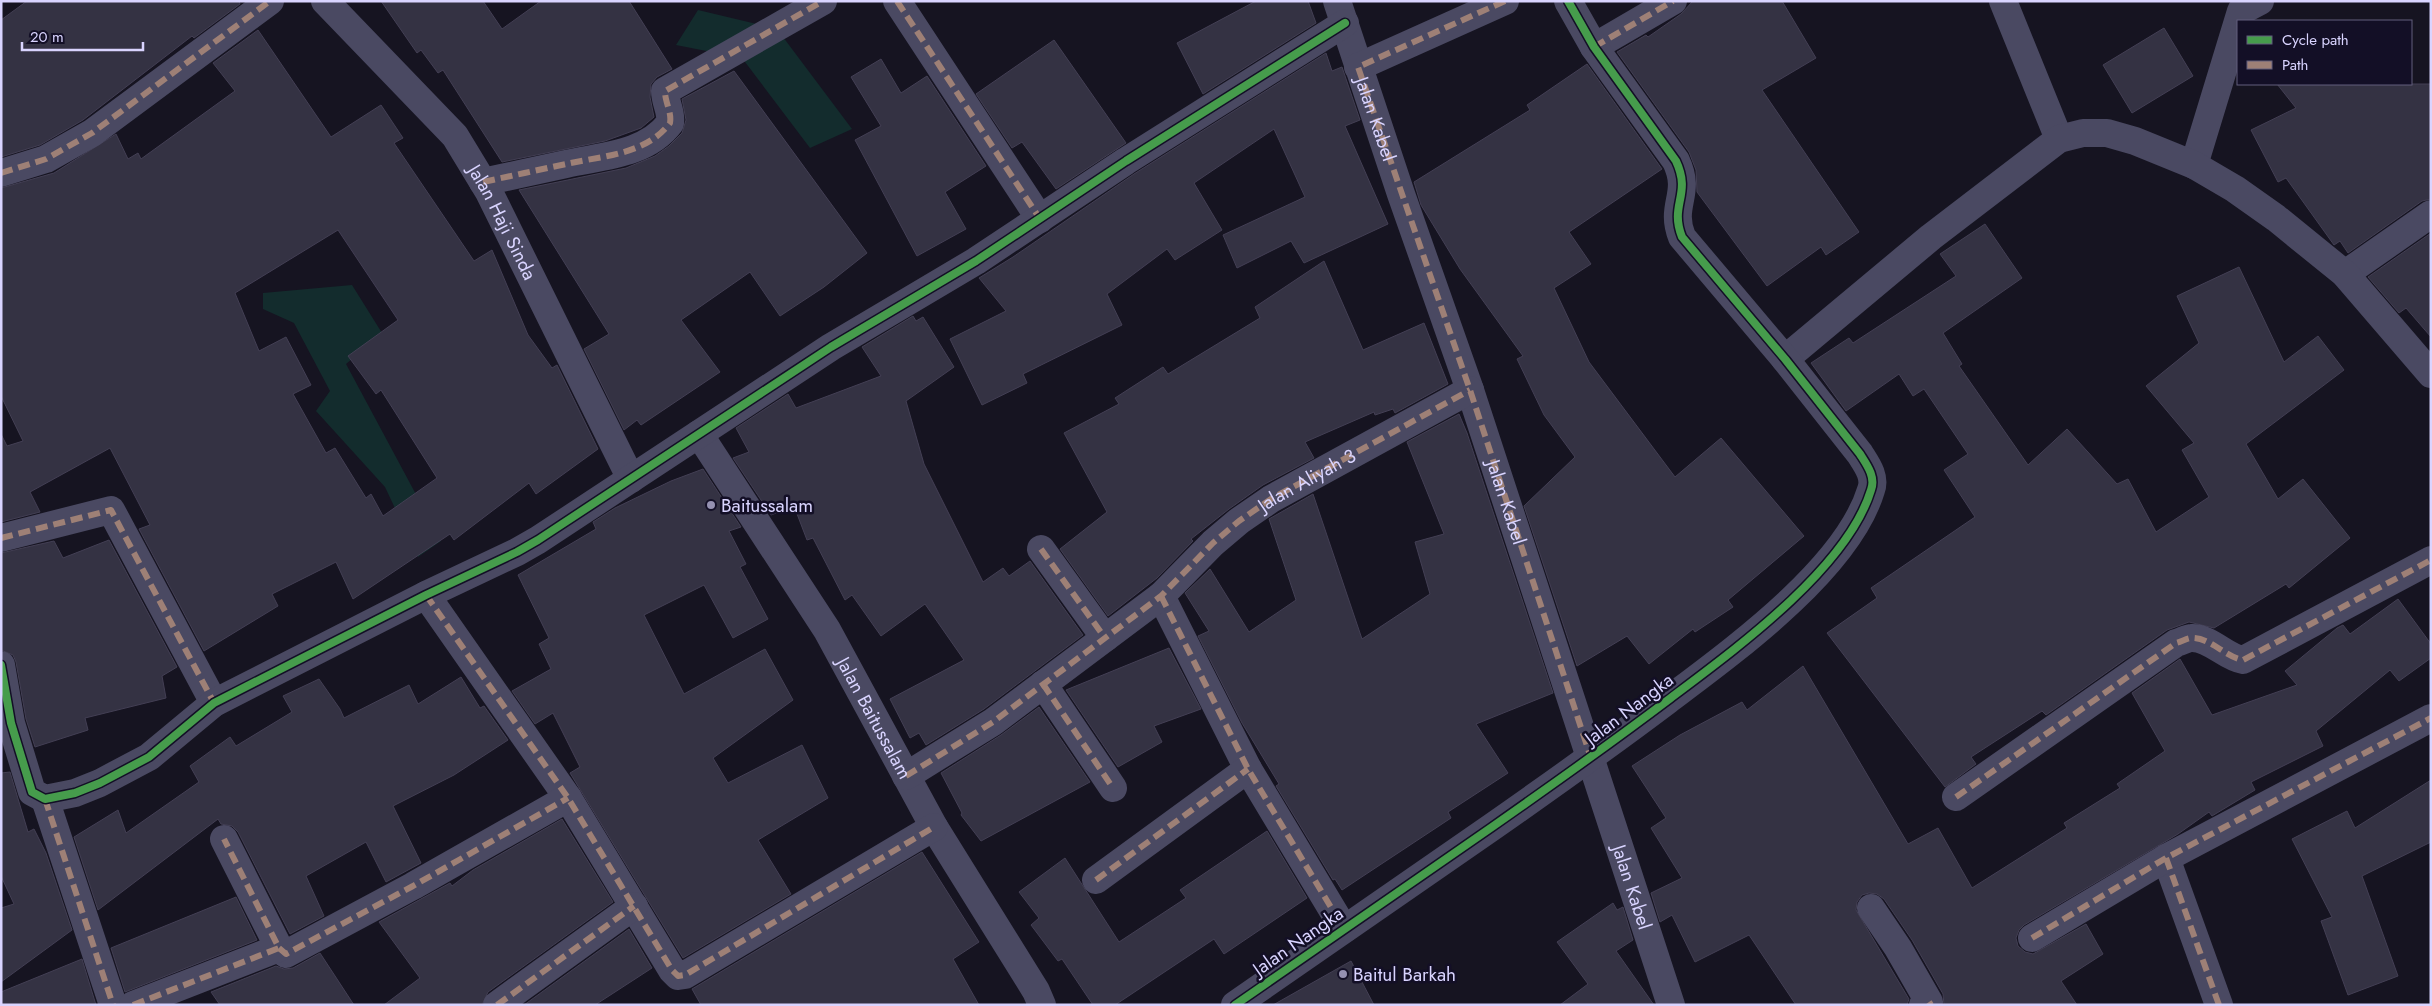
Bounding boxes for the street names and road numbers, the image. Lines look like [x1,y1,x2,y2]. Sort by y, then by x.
street label: Jalan Kabel [1348,70,1403,165]
street label: Jalan Haji Sinda [460,157,544,284]
street label: Jalan Aliyah 3 [1250,442,1360,520]
street label: Jalan Kabel [1479,453,1533,548]
street label: Jalan Baitussalam [829,649,919,784]
street label: Jalan Nangka [1577,667,1679,753]
street label: Jalan Kabel [1605,838,1659,933]
street label: Jalan Nangka [1245,900,1349,984]

